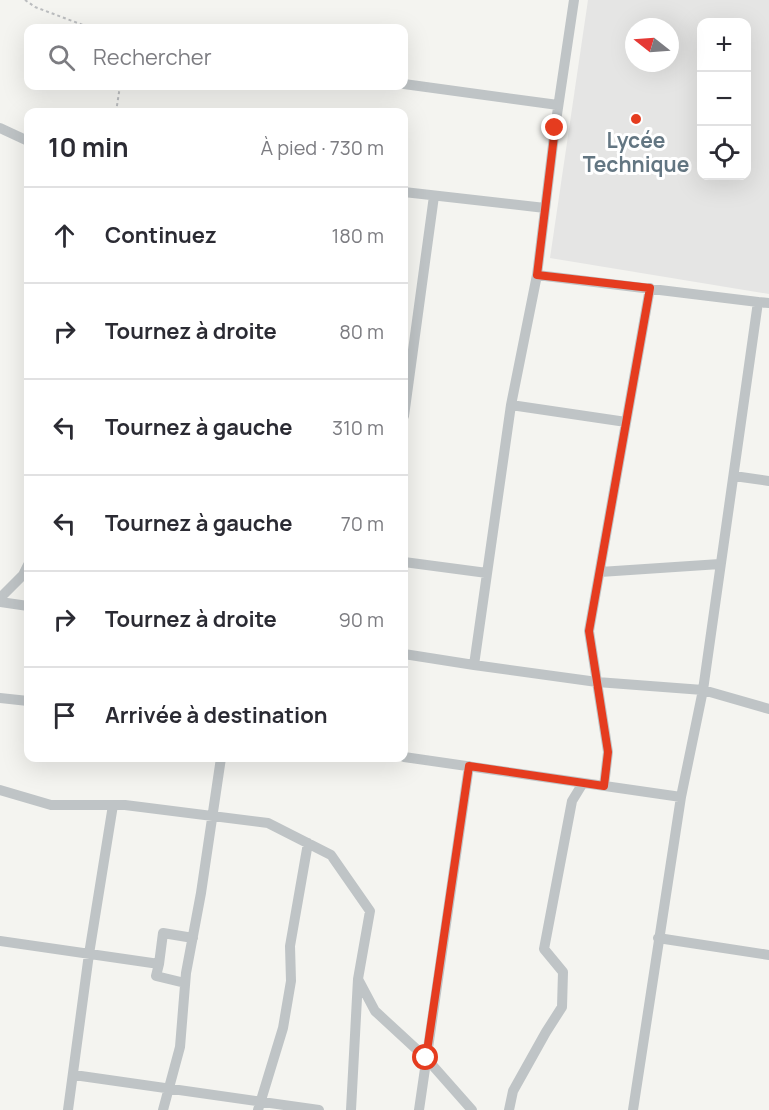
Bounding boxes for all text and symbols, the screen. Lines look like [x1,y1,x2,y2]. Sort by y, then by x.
north arrow [625,18,679,72]
map controls [697,18,751,180]
button: + [697,18,751,72]
search box [24,24,408,90]
icon: search [45,41,78,74]
text: Rechercher [93,42,212,72]
button: − [697,72,751,126]
marker: Lycée Technique [629,112,643,126]
route end [541,114,567,140]
place label: Lycée Technique [583,126,689,178]
button: locate [697,126,751,180]
text: 10 min [48,129,129,165]
text: À pied · 730 m [260,134,384,161]
icon: ahead [48,219,81,252]
text: Continuez [105,220,217,250]
text: 180 m [331,222,384,249]
icon: right [48,315,81,348]
text: Tournez à droite [105,316,277,346]
text: 80 m [339,318,384,345]
icon: left [48,411,81,444]
text: Tournez à gauche [105,412,292,442]
text: 310 m [332,414,384,441]
icon: left [48,507,81,540]
text: Tournez à gauche [105,508,292,538]
text: 70 m [341,510,384,537]
icon: right [48,603,81,636]
text: Tournez à droite [105,604,277,634]
text: 90 m [338,606,384,633]
icon: arrive [48,699,81,732]
text: Arrivée à destination [105,700,328,730]
route start [412,1044,438,1070]

